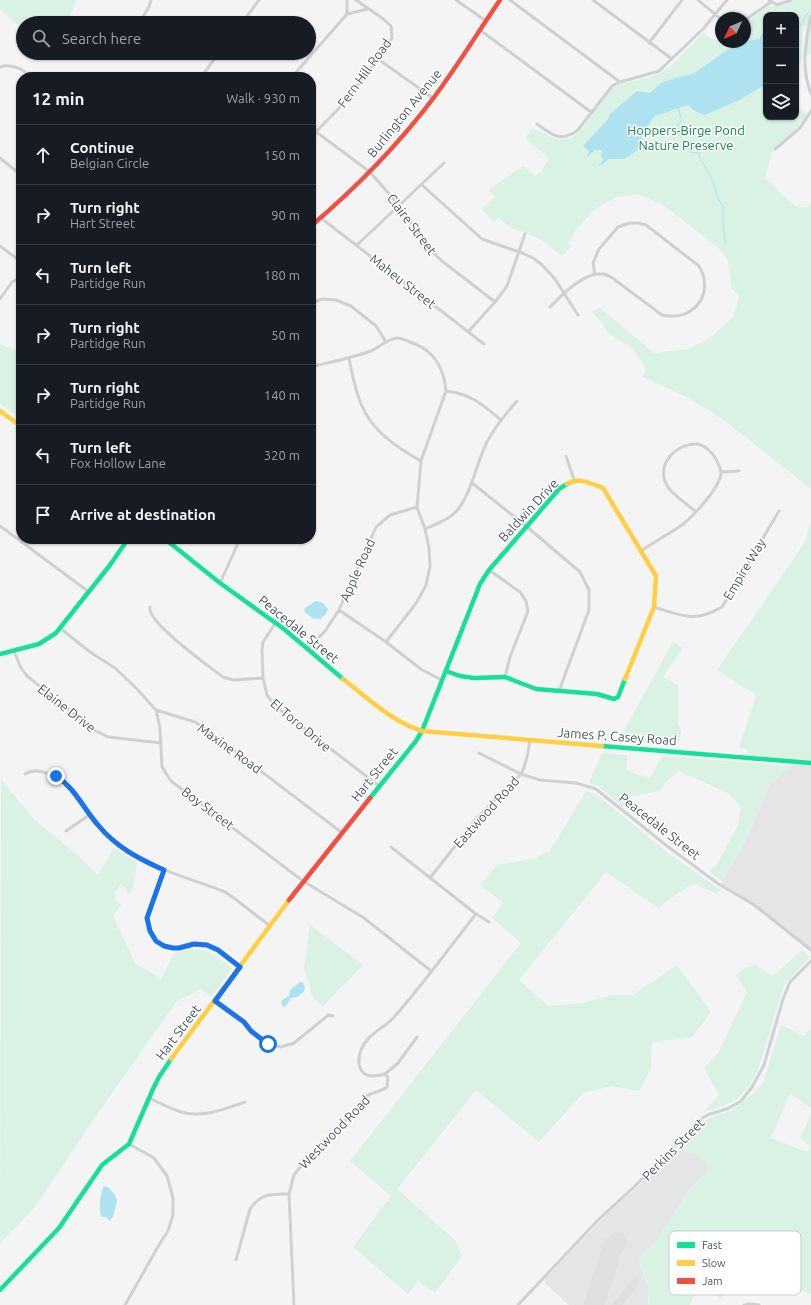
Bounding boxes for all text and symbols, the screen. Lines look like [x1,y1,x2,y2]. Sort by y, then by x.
north arrow [715,12,751,48]
map controls [763,12,799,120]
button: + [763,12,799,48]
search box [16,16,316,60]
icon: search [30,27,52,49]
text: Search here [62,30,141,47]
street label: Fern Hill Road [334,36,394,110]
button: − [763,48,799,84]
street label: Burlington Avenue [364,66,444,160]
button: layers [763,84,799,120]
text: 12 min [32,89,85,108]
text: Walk · 930 m [226,91,300,105]
park label: Hoppers-Birge Pond Nature Preserve [627,123,745,152]
text: Continue [70,139,134,156]
icon: ahead [32,144,54,166]
text: 150 m [264,148,300,162]
text: Belgian Circle [70,156,149,170]
street label: Claire Street [385,191,439,257]
text: Turn right [70,199,140,216]
icon: right [32,204,54,226]
text: 90 m [271,208,300,222]
text: Hart Street [70,216,135,230]
street label: Maheu Street [367,251,439,311]
text: Turn left [70,259,131,276]
icon: left [32,264,54,286]
text: 180 m [264,268,300,282]
text: Partidge Run [70,276,146,290]
text: Turn right [70,319,140,336]
icon: right [32,324,54,346]
text: 50 m [271,328,300,342]
text: Partidge Run [70,336,146,350]
text: Turn right [70,379,140,396]
icon: right [32,384,54,406]
text: 140 m [264,388,300,402]
text: Partidge Run [70,396,146,410]
text: Turn left [70,439,131,456]
icon: left [32,444,54,466]
text: 320 m [264,448,300,462]
text: Fox Hollow Lane [70,456,166,470]
street label: Baldwin Drive [495,476,561,544]
icon: arrive [32,504,54,526]
text: Arrive at destination [70,506,216,523]
street label: Apple Road [337,536,377,604]
street label: Empire Way [720,536,768,602]
street label: Peacedale Street [256,593,342,665]
street label: Elaine Drive [36,681,98,735]
street label: El Toro Drive [268,696,334,754]
street label: Maxine Road [195,720,265,776]
street label: James P. Casey Road [557,725,677,747]
street label: Hart Street [348,744,400,804]
route end [47,767,65,785]
street label: Eastwood Road [450,774,522,850]
street label: Boy Street [179,784,237,832]
street label: Peacedale Street [617,790,703,862]
street label: Hart Street [153,1002,203,1062]
route start [259,1035,277,1053]
street label: Westwood Road [296,1093,372,1171]
street label: Perkins Street [639,1115,707,1183]
legend [669,1231,801,1295]
text: Fast [702,1239,723,1251]
text: Slow [702,1257,726,1269]
text: Jam [702,1275,723,1287]

